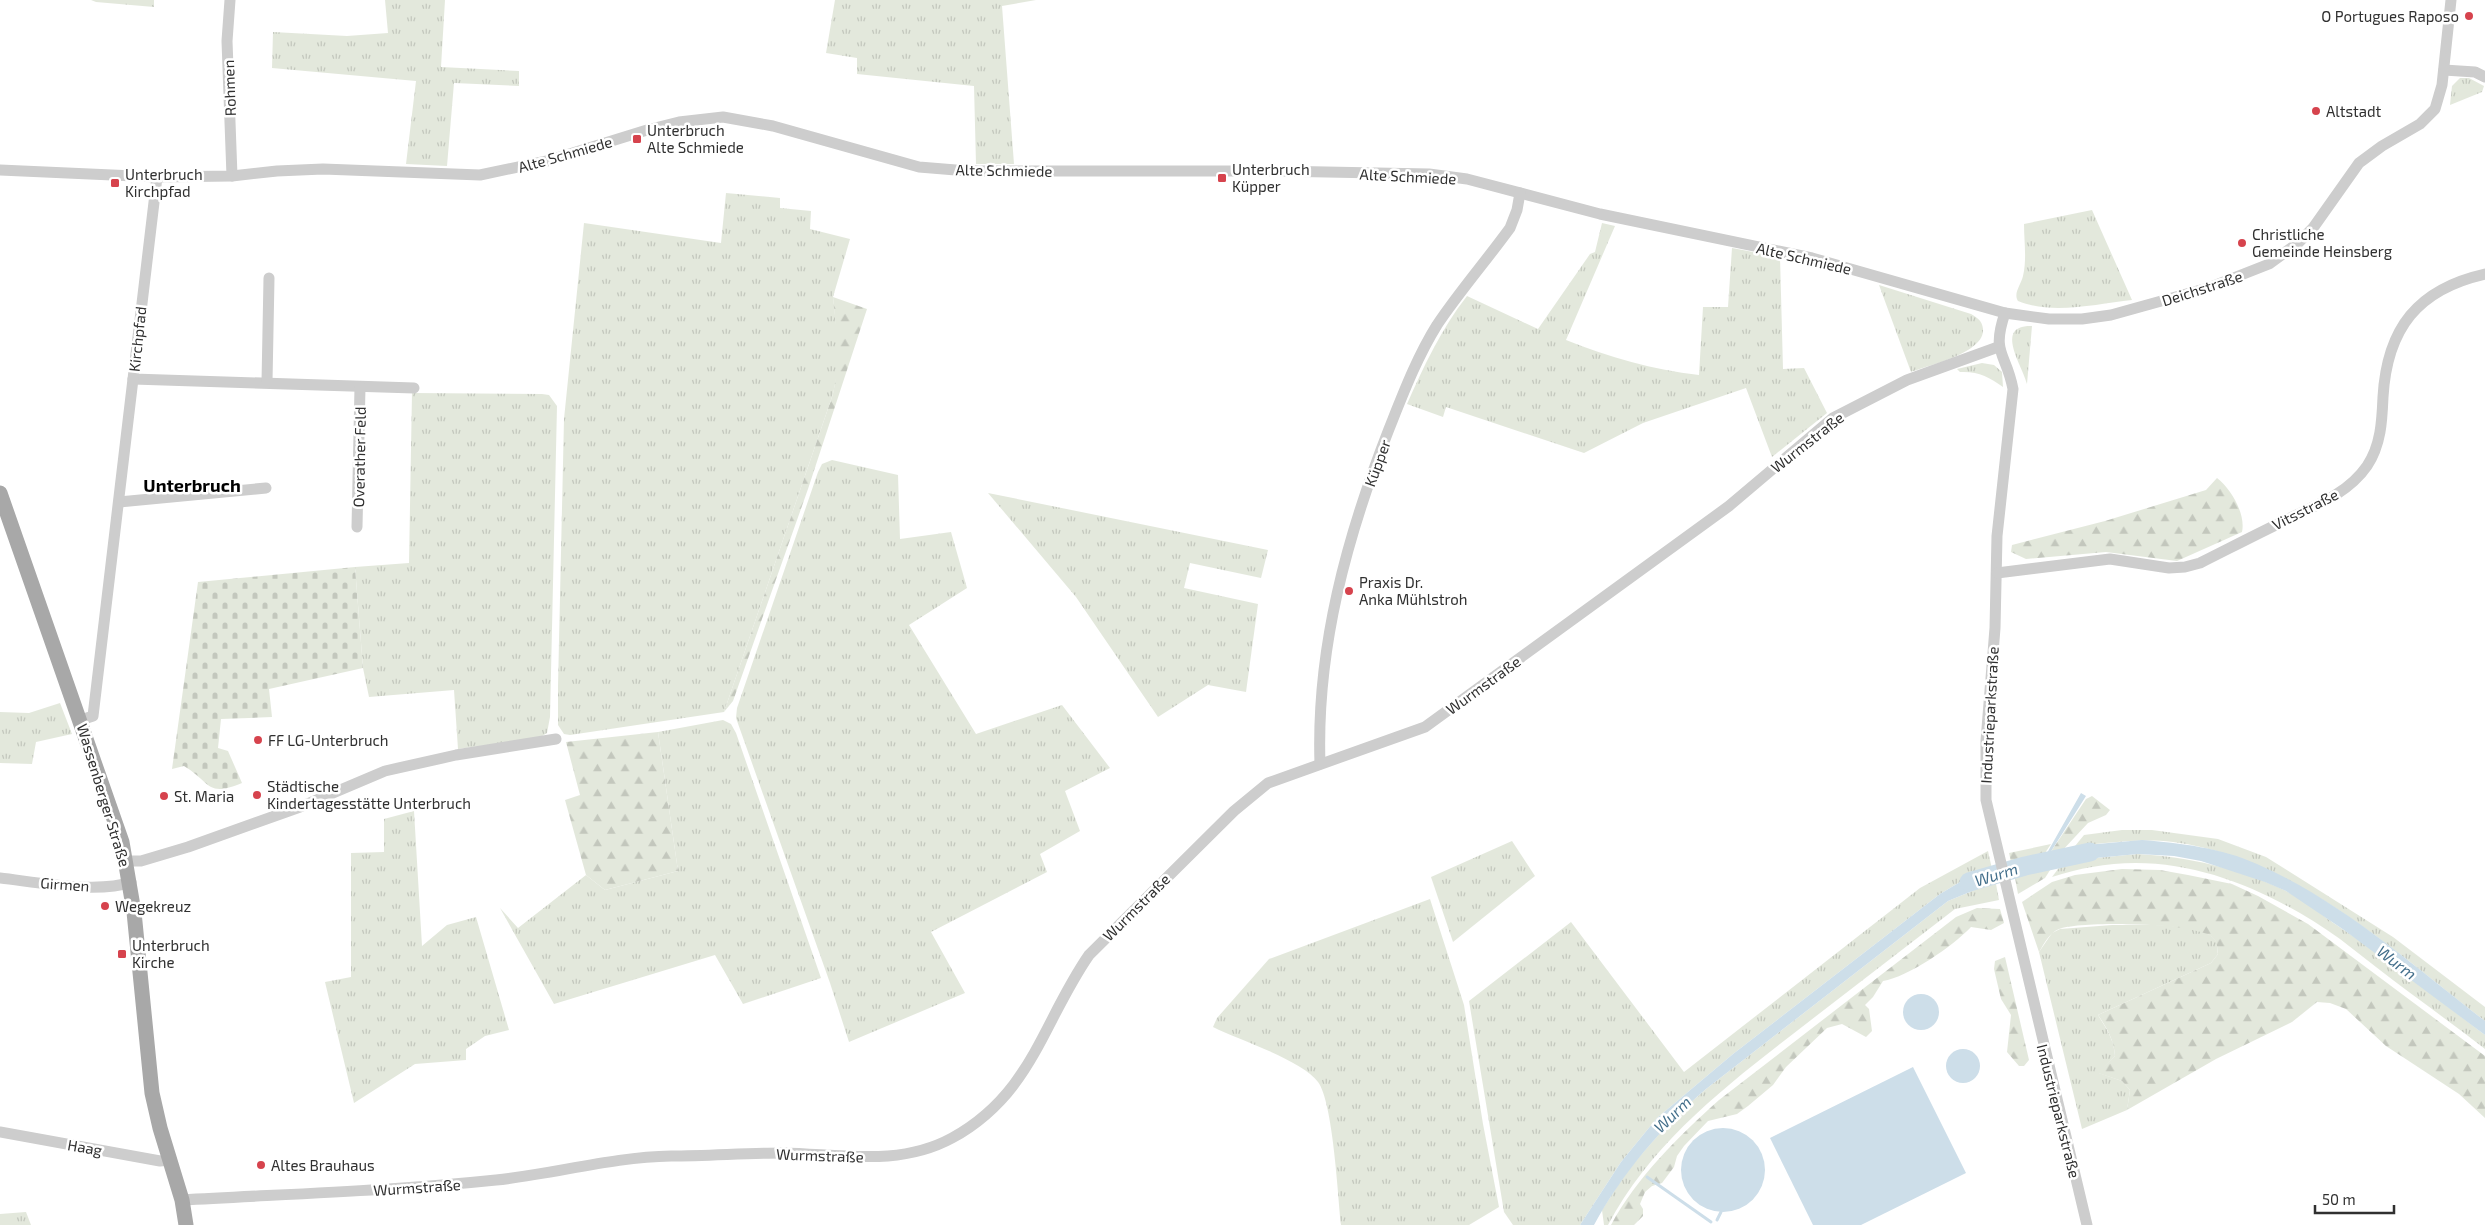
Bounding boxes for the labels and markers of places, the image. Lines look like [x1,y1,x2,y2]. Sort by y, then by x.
place label: O Portugues Raposo [2321,7,2459,25]
marker: O Portugues Raposo [2463,10,2475,22]
place label: Altstadt [2326,102,2382,120]
marker: Altstadt [2310,105,2322,117]
place label: Unterbruch Alte Schmiede [647,121,744,156]
marker: Unterbruch Alte Schmiede [631,133,643,145]
place label: Unterbruch Küpper [1232,160,1310,195]
place label: Unterbruch Kirchpfad [125,165,203,200]
marker: Unterbruch Küpper [1216,172,1228,184]
marker: Unterbruch Kirchpfad [109,177,121,189]
place label: Christliche Gemeinde Heinsberg [2252,225,2393,260]
marker: Christliche Gemeinde Heinsberg [2236,237,2248,249]
place label: Praxis Dr. Anka Mühlstroh [1359,573,1468,608]
marker: Praxis Dr. Anka Mühlstroh [1343,585,1355,597]
place label: FF LG-Unterbruch [268,731,389,749]
marker: FF LG-Unterbruch [252,734,264,746]
place label: Städtische Kindertagesstätte Unterbruch [267,777,471,812]
place label: St. Maria [174,787,234,805]
marker: Städtische Kindertagesstätte Unterbruch [251,789,263,801]
marker: St. Maria [158,790,170,802]
place label: Wegekreuz [115,897,191,915]
marker: Wegekreuz [99,900,111,912]
place label: Unterbruch Kirche [132,936,210,971]
marker: Unterbruch Kirche [116,948,128,960]
place label: Altes Brauhaus [271,1156,375,1174]
marker: Altes Brauhaus [255,1159,267,1171]

